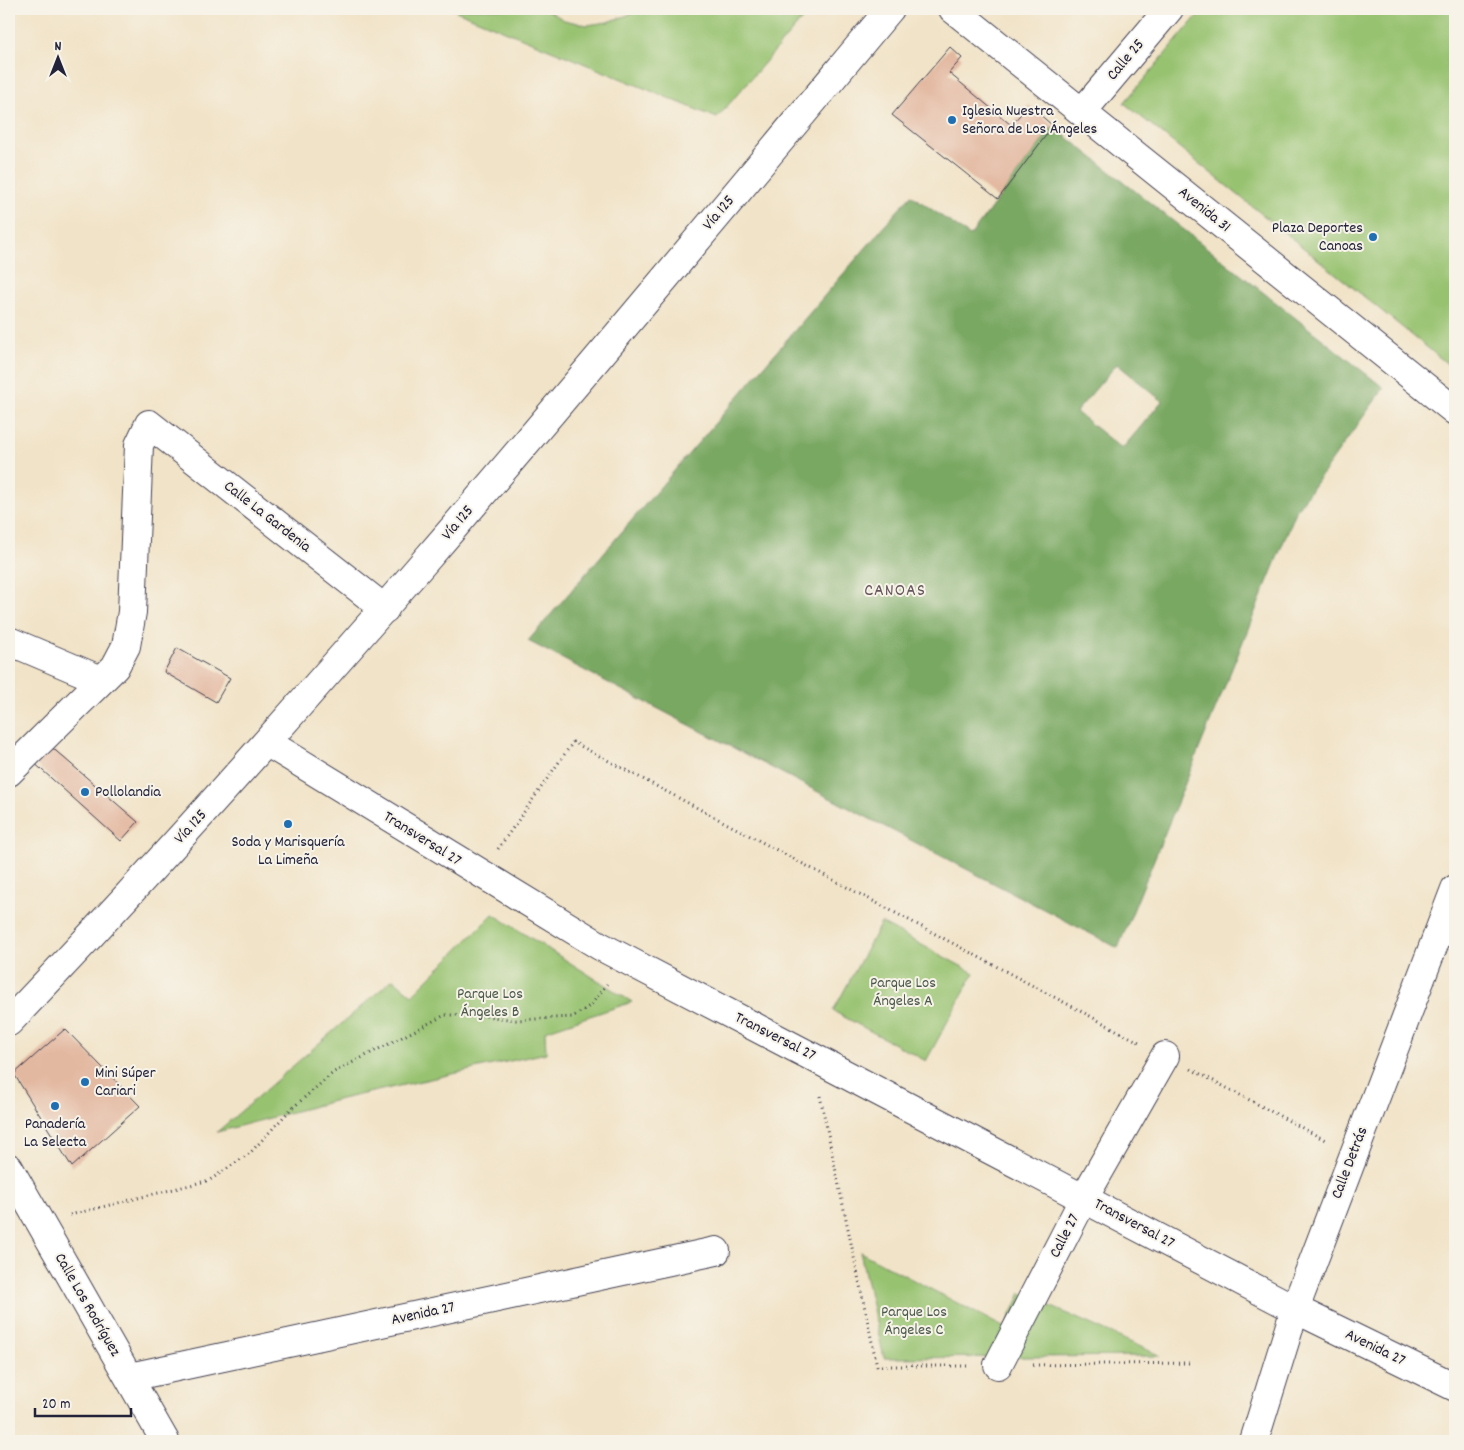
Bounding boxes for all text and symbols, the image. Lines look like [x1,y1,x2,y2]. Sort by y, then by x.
north arrow [32,32,82,82]
street label: Calle 25 [1102,34,1150,86]
text: N [55,37,62,57]
place label: Iglesia Nuestra Señora de Los Ángeles [962,100,1098,141]
marker: Iglesia Nuestra Señora de Los Ángeles [946,114,958,126]
street label: Avenida 31 [1173,182,1235,238]
street label: Vía 125 [697,190,741,236]
place label: Plaza Deportes Canoas [1272,217,1363,258]
marker: Plaza Deportes Canoas [1367,231,1379,243]
street label: Calle La Gardenia [218,476,316,559]
street label: Vía 125 [436,500,480,546]
district label: CANOAS [864,579,926,604]
place label: Pollolandia [95,781,161,804]
marker: Pollolandia [79,786,91,798]
street label: Vía 125 [169,805,213,849]
street label: Transversal 27 [378,806,466,872]
marker: Soda y Marisquería La Limeña [282,818,294,830]
place label: Soda y Marisquería La Limeña [232,831,345,872]
park label: Parque Los Ángeles A [870,972,936,1013]
park label: Parque Los Ángeles B [457,983,523,1024]
street label: Transversal 27 [730,1007,820,1067]
place label: Mini Súper Cariari [95,1062,156,1103]
marker: Mini Súper Cariari [79,1076,91,1088]
marker: Panadería La Selecta [49,1100,61,1112]
place label: Panadería La Selecta [24,1113,87,1154]
street label: Calle Detrás [1326,1123,1374,1202]
street label: Transversal 27 [1090,1193,1178,1255]
street label: Calle 27 [1044,1210,1086,1262]
street label: Calle Los Rodríguez [48,1249,126,1361]
street label: Avenida 27 [389,1296,457,1332]
park label: Parque Los Ángeles C [881,1301,947,1342]
street label: Avenida 27 [1341,1324,1409,1372]
scale bar [35,1385,131,1417]
text: 20 m [42,1394,70,1416]

